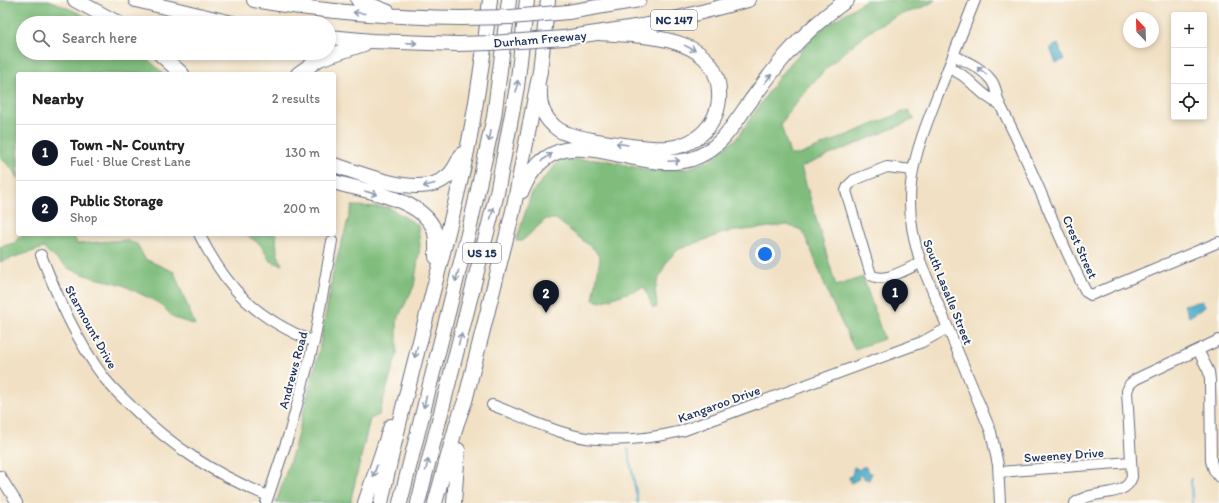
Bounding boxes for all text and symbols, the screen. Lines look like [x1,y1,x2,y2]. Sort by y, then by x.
one-way arrow [353,9,366,17]
road number: NC 147 [651,10,697,30]
north arrow [1123,12,1159,48]
map controls [1171,12,1207,120]
button: + [1171,12,1207,48]
search box [16,16,336,60]
icon: search [30,27,52,49]
street label: Durham Freeway [493,27,587,51]
text: Search here [62,29,137,47]
one-way arrow [404,39,417,46]
one-way arrow [684,45,696,52]
button: − [1171,48,1207,84]
one-way arrow [976,67,987,75]
one-way arrow [763,74,772,85]
one-way arrow [513,80,521,93]
button: locate [1171,84,1207,120]
text: Nearby [32,88,84,108]
text: 2 results [272,91,320,106]
one-way arrow [486,129,494,142]
text: Town -N- Country [70,136,184,154]
one-way arrow [616,140,629,148]
text: 1 [42,145,48,160]
text: 130 m [285,145,320,160]
one-way arrow [541,153,552,161]
text: Fuel · Blue Crest Lane [70,154,191,169]
one-way arrow [667,158,680,165]
one-way arrow [422,182,435,189]
one-way arrow [365,190,378,197]
text: Public Storage [70,192,163,210]
text: 2 [42,201,48,216]
text: 200 m [283,201,320,216]
one-way arrow [489,207,496,220]
text: Shop [70,210,97,225]
street label: Crest Street [1059,213,1101,281]
street label: South Lasalle Street [920,237,976,347]
road number: US 15 [463,243,501,263]
your location [755,244,775,264]
one-way arrow [453,269,460,282]
pin: 1 [882,279,908,312]
pin: 2 [533,280,559,313]
street label: Starmount Drive [62,283,120,371]
street label: Andrews Road [275,330,311,410]
one-way arrow [457,333,464,346]
one-way arrow [412,346,420,359]
street label: Kangaroo Drive [676,382,762,426]
one-way arrow [421,395,429,408]
street label: Sweeney Drive [1024,445,1104,465]
one-way arrow [424,459,431,472]
one-way arrow [371,465,378,478]

